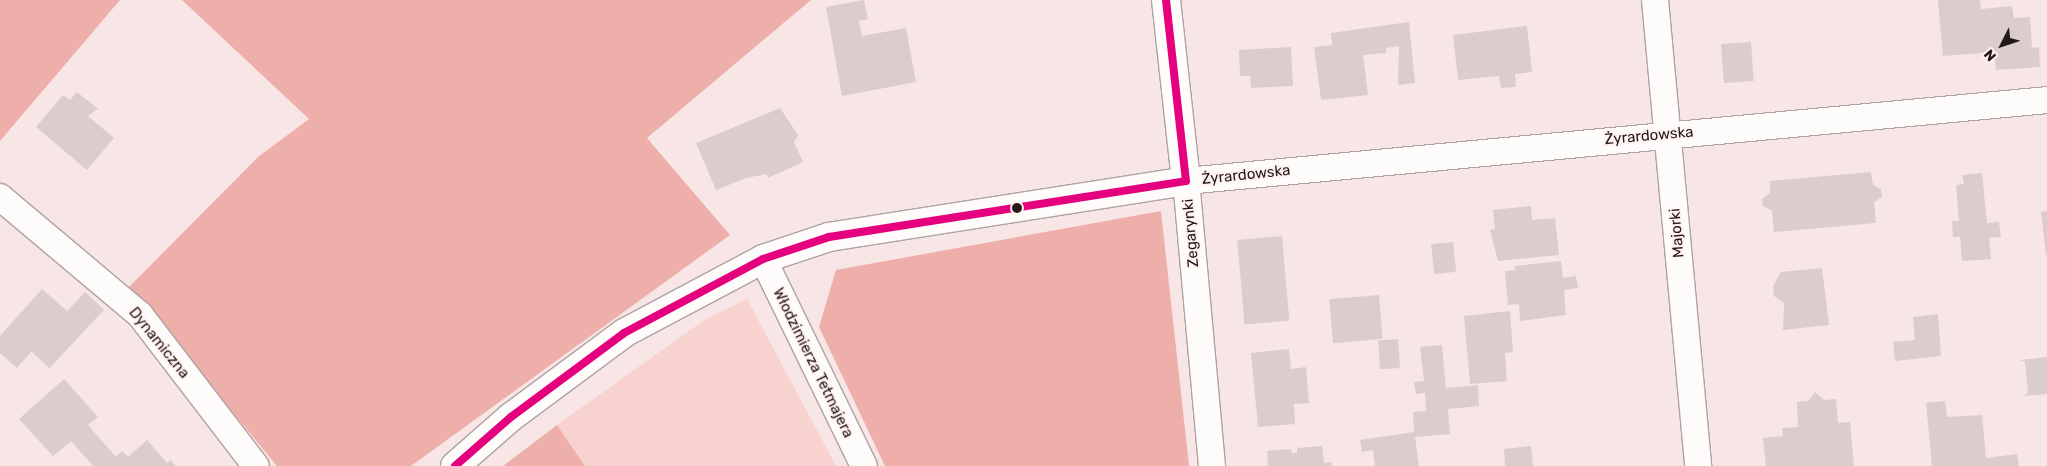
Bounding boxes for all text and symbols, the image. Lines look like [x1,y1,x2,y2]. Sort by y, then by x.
north arrow [1977,20,2027,70]
text: N [1981,46,2000,65]
street label: Żyrardowska [1604,123,1694,149]
street label: Żyrardowska [1201,161,1291,189]
street label: Zegarynki [1179,198,1203,268]
unlabelled marker [1012,203,1022,213]
street label: Majorki [1666,207,1688,259]
street label: Włodzimierza Tetmajera [769,285,857,441]
street label: Dynamiczna [125,304,193,382]

